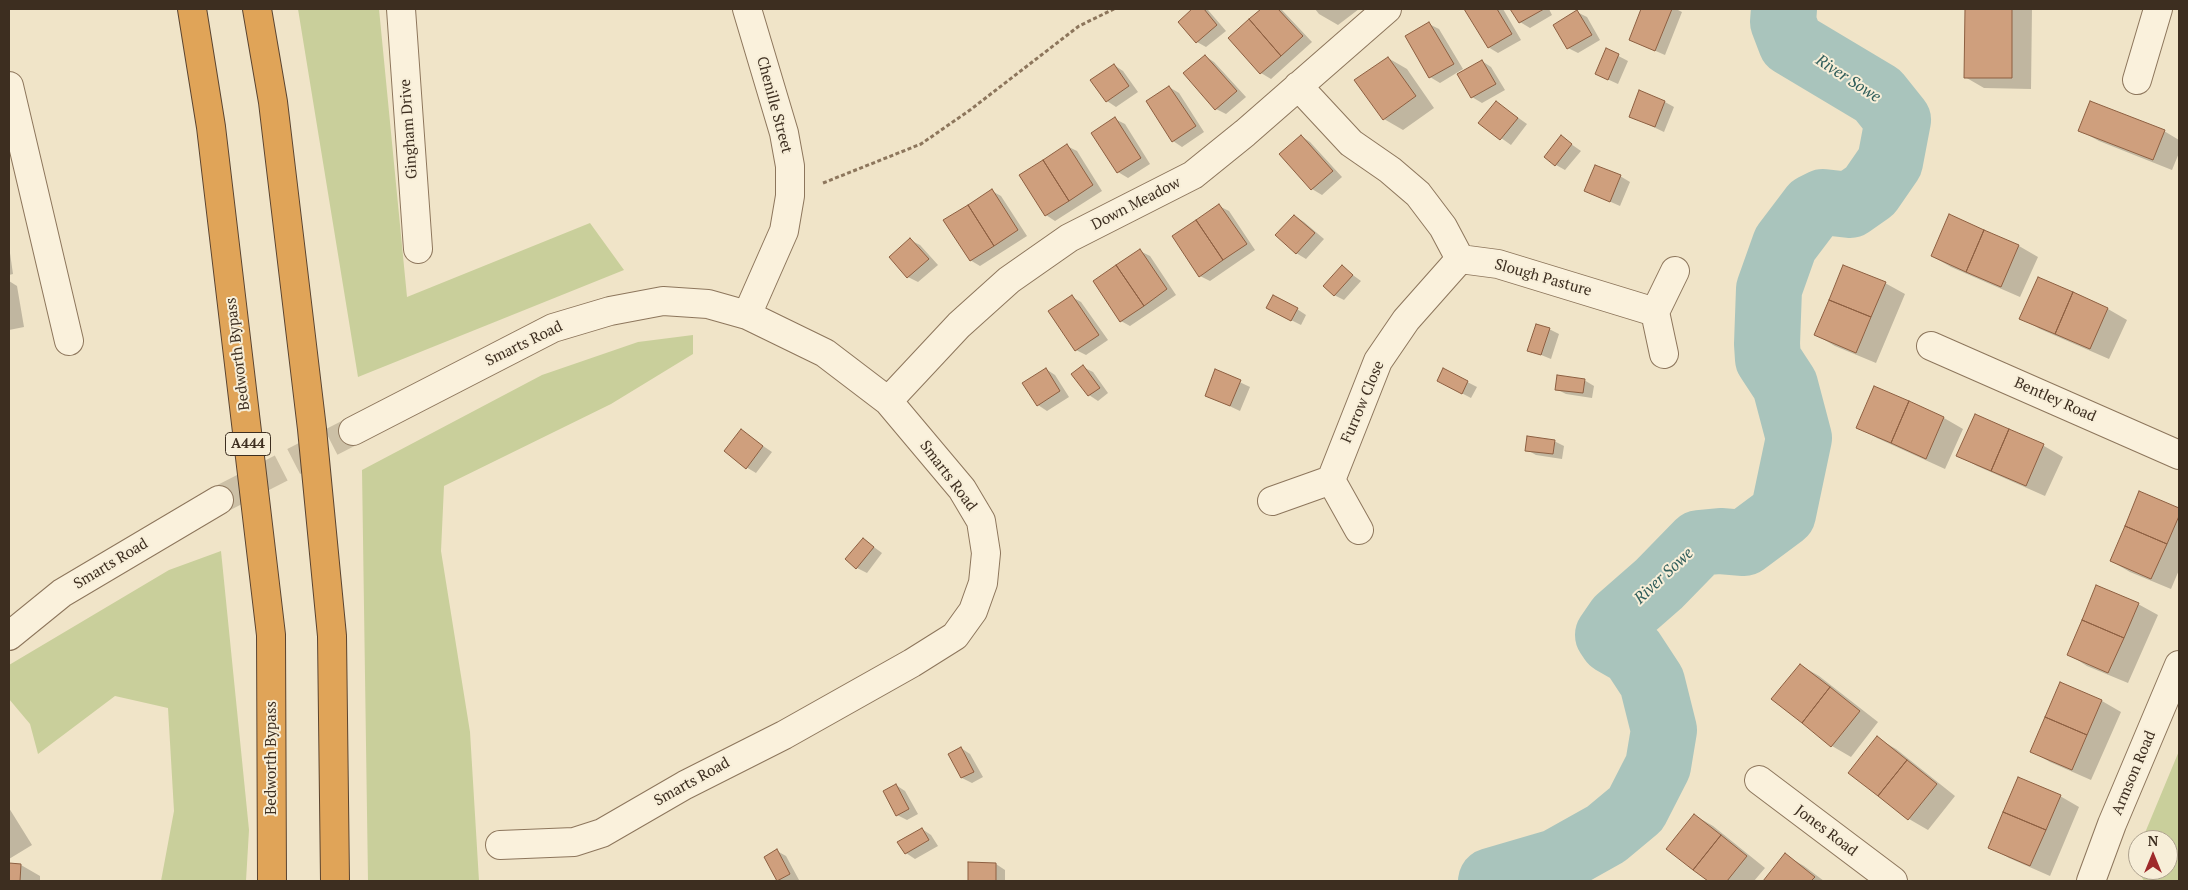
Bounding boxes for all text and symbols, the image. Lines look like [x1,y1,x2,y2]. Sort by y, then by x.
water label: River Sowe [1812,51,1884,107]
street label: Chenille Street [752,55,796,155]
street label: Gingham Drive [397,78,421,180]
street label: Down Meadow [1088,174,1184,234]
street label: Slough Pasture [1492,256,1594,300]
street label: Bedworth Bypass [222,296,254,412]
street label: Smarts Road [483,318,565,370]
street label: Furrow Close [1338,358,1388,446]
street label: Bentley Road [2011,374,2099,426]
road number: A444 [226,432,270,456]
street label: Smarts Road [916,437,980,515]
street label: Smarts Road [71,535,151,593]
water label: River Sowe [1631,544,1697,608]
street label: Bedworth Bypass [263,701,281,815]
street label: Armson Road [2108,728,2160,818]
street label: Smarts Road [651,754,733,810]
street label: Jones Road [1791,802,1861,860]
north arrow [2128,830,2178,880]
text: N [2148,831,2158,850]

